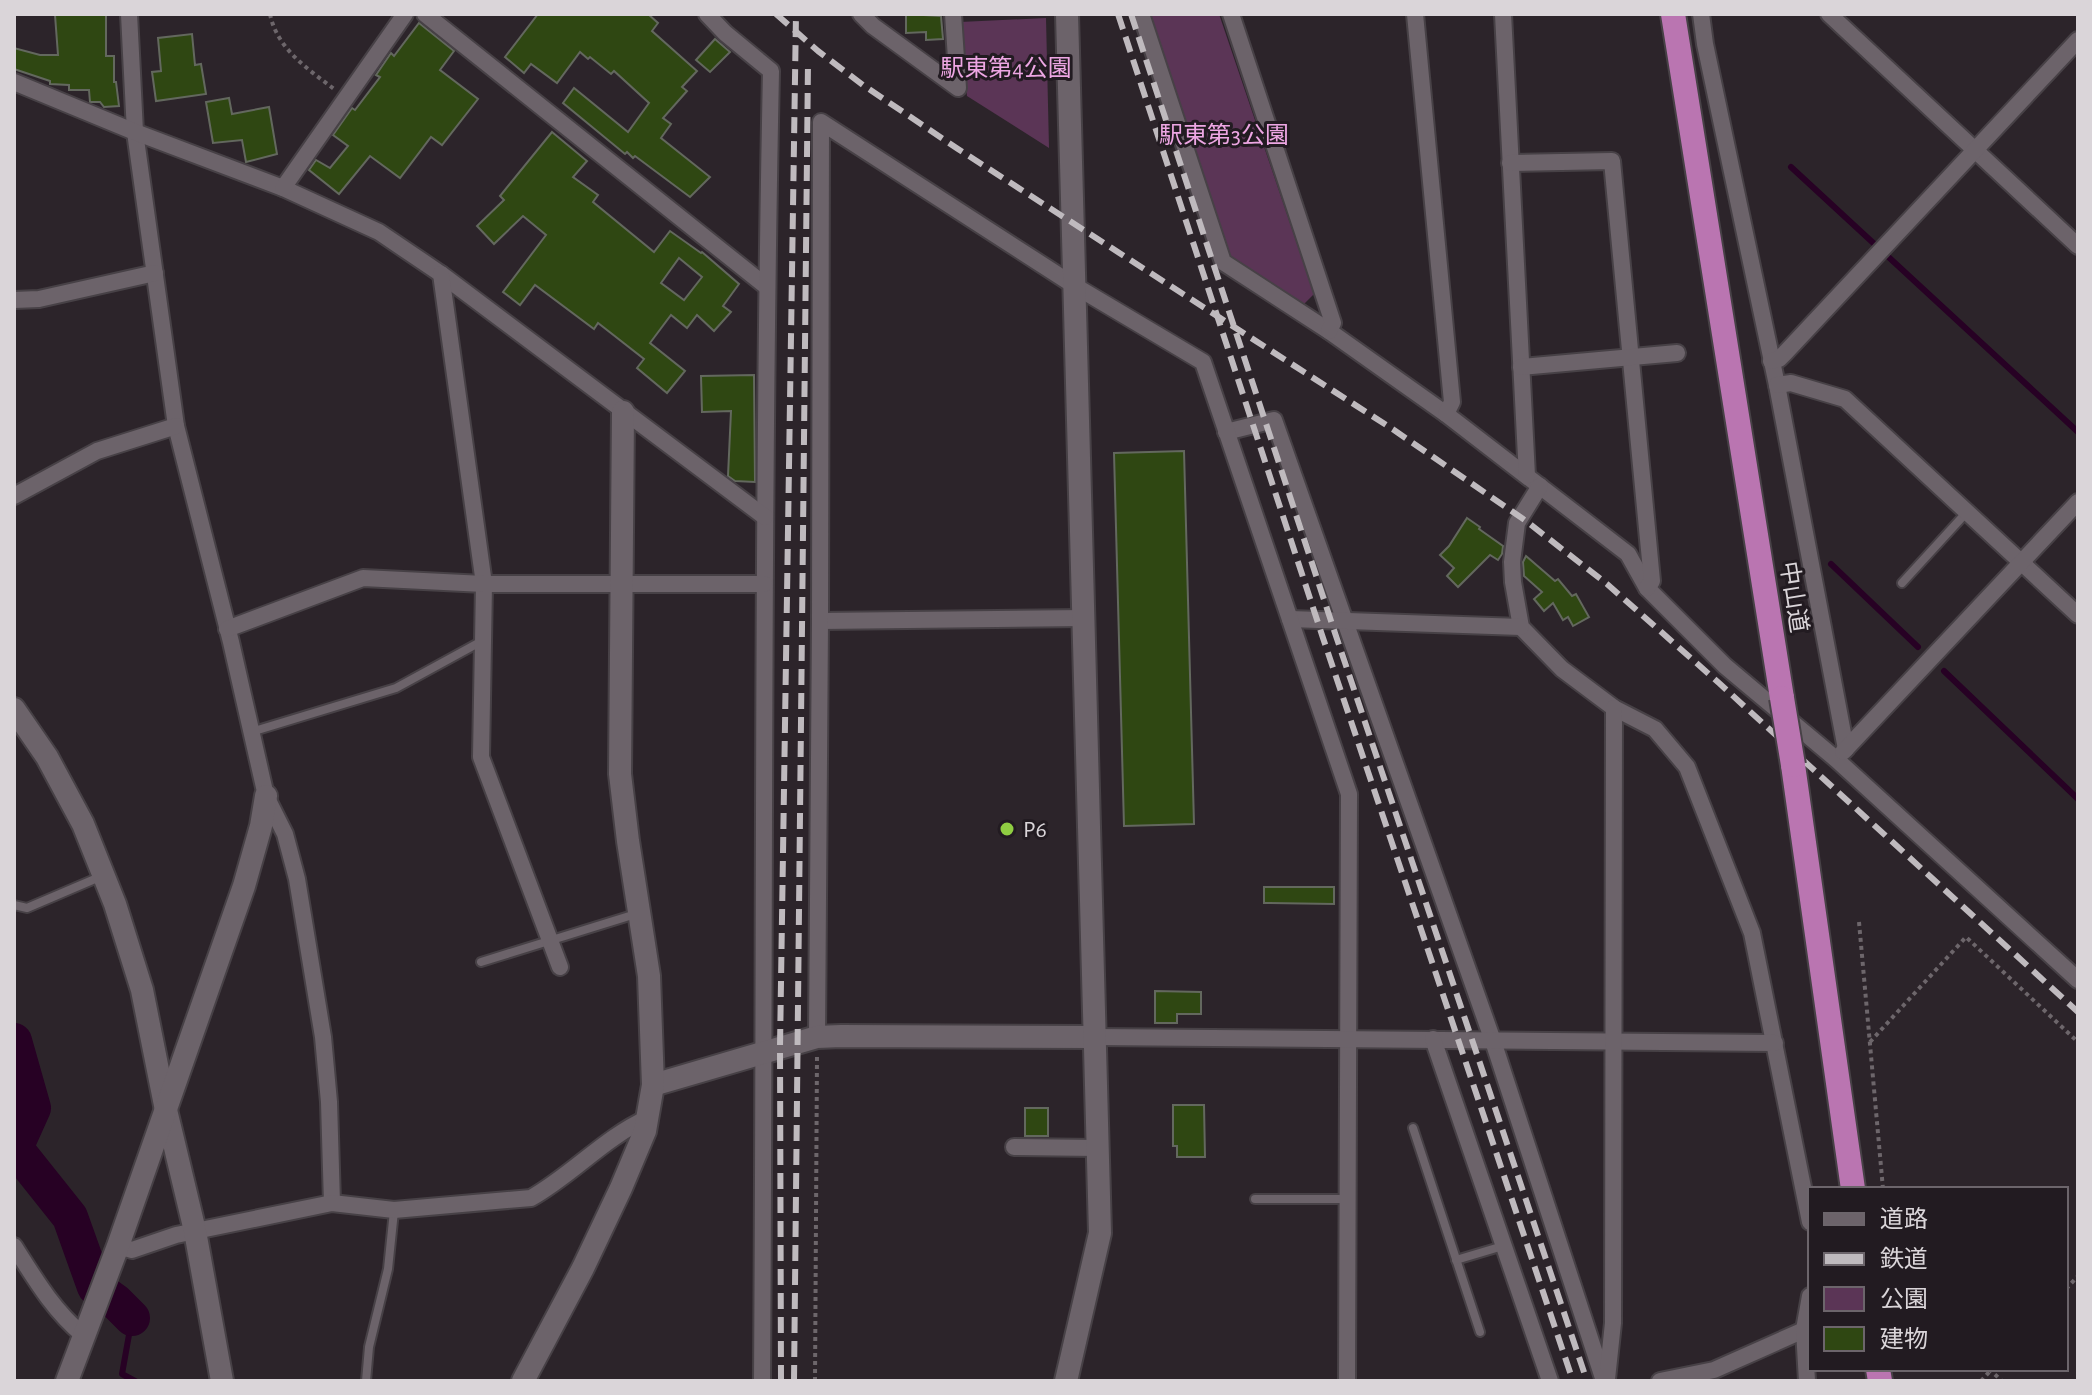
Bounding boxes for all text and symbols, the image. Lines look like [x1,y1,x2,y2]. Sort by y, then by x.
park label: 駅東第4公園 [940,55,1072,81]
park label: 駅東第3公園 [1159,122,1289,148]
street label: 中山道 [1776,559,1812,635]
place label: P6 [1023,818,1047,842]
marker: P6 [998,820,1016,838]
legend [1808,1187,2068,1371]
text: 道路 [1880,1206,1928,1232]
text: 鉄道 [1880,1246,1928,1272]
text: 公園 [1880,1287,1928,1312]
text: 建物 [1880,1327,1928,1352]

